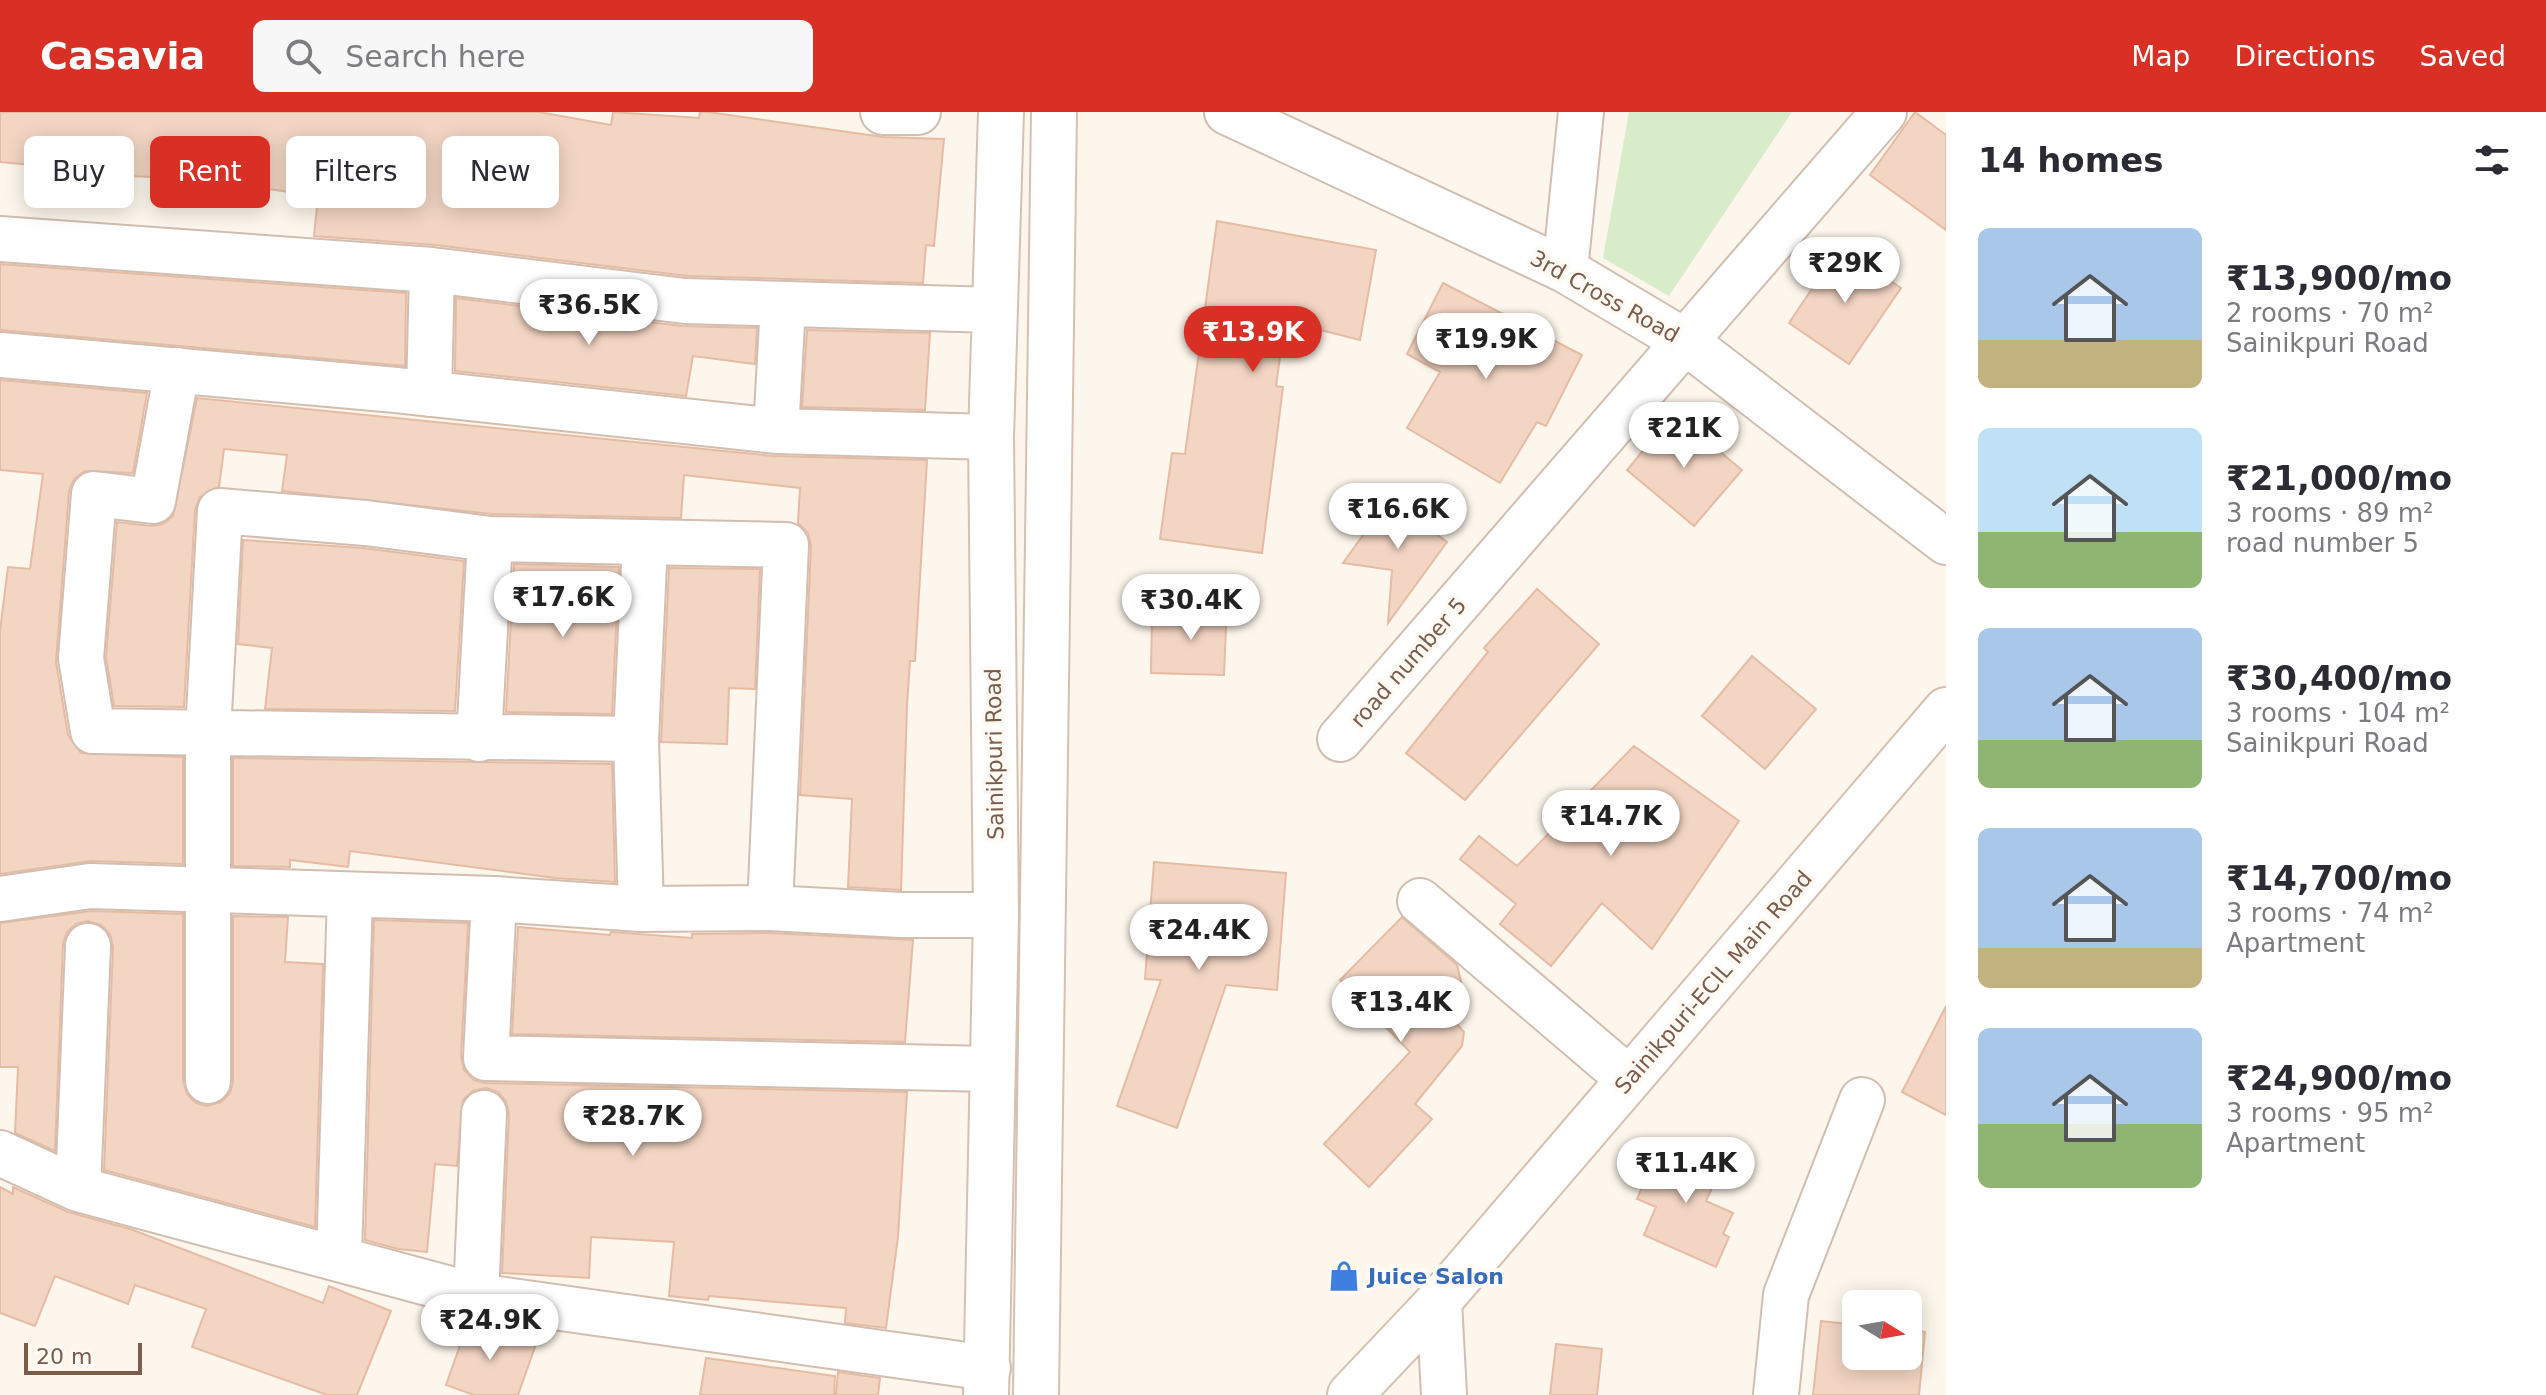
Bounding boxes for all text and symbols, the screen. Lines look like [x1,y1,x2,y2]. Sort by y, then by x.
search box [253,20,813,92]
text: Casavia [40,34,205,78]
icon: search [281,34,325,78]
text: Search here [345,39,525,74]
text: Map [2131,40,2190,73]
text: Directions [2234,40,2375,73]
text: Saved [2419,40,2506,73]
chip: Buy [24,136,134,208]
chip: Rent [150,136,270,208]
chip: Filters [286,136,426,208]
chip: New [442,136,559,208]
icon: filters [2470,138,2514,182]
text: 14 homes [1978,140,2163,180]
pin: ₹29K [1798,237,1892,305]
street label: 3rd Cross Road [1526,245,1683,348]
text: ₹29K [1808,248,1882,278]
text: ₹13,900/mo [2226,258,2452,298]
icon: home [2042,260,2138,356]
pin: ₹36.5K [524,279,654,347]
text: ₹36.5K [538,290,640,320]
text: 2 rooms · 70 m² [2226,298,2434,328]
pin: ₹13.9K [1188,306,1318,374]
pin: ₹19.9K [1421,313,1551,381]
text: ₹13.9K [1202,317,1304,347]
text: ₹19.9K [1435,324,1537,354]
text: Sainikpuri Road [2226,328,2429,358]
pin: ₹21K [1637,402,1731,470]
text: ₹21K [1647,413,1721,443]
text: ₹21,000/mo [2226,458,2452,498]
icon: home [2042,460,2138,556]
pin: ₹16.6K [1333,483,1463,551]
text: ₹16.6K [1347,494,1449,524]
text: 3 rooms · 89 m² [2226,498,2434,528]
text: road number 5 [2226,528,2419,558]
pin: ₹17.6K [498,571,628,639]
pin: ₹30.4K [1126,574,1256,642]
text: ₹17.6K [512,582,614,612]
text: ₹30.4K [1140,585,1242,615]
street label: road number 5 [1345,592,1471,732]
text: ₹30,400/mo [2226,658,2452,698]
icon: home [2042,660,2138,756]
street label: Sainikpuri Road [981,668,1008,840]
text: 3 rooms · 104 m² [2226,698,2450,728]
text: Sainikpuri Road [2226,728,2429,758]
pin: ₹14.7K [1546,790,1676,858]
text: ₹14.7K [1560,801,1662,831]
text: ₹14,700/mo [2226,858,2452,898]
icon: home [2042,860,2138,956]
street label: Sainikpuri-ECIL Main Road [1610,866,1817,1099]
text: 3 rooms · 74 m² [2226,898,2434,928]
pin: ₹24.4K [1134,904,1264,972]
text: ₹24.4K [1148,915,1250,945]
text: Apartment [2226,928,2365,958]
pin: ₹13.4K [1336,976,1466,1044]
text: ₹13.4K [1350,987,1452,1017]
text: ₹24,900/mo [2226,1058,2452,1098]
icon: home [2042,1060,2138,1156]
pin: ₹28.7K [568,1090,698,1158]
text: 3 rooms · 95 m² [2226,1098,2434,1128]
text: ₹28.7K [582,1101,684,1131]
text: Apartment [2226,1128,2365,1158]
pin: ₹11.4K [1621,1137,1751,1205]
text: ₹11.4K [1635,1148,1737,1178]
shop icon: Juice Salon [1327,1259,1361,1293]
place label: Juice Salon [1366,1264,1504,1289]
north arrow [1842,1290,1922,1370]
map controls [1842,1290,1922,1370]
pin: ₹24.9K [425,1294,555,1362]
text: ₹24.9K [439,1305,541,1335]
scale bar [24,1339,142,1375]
text: 20 m [36,1344,92,1369]

